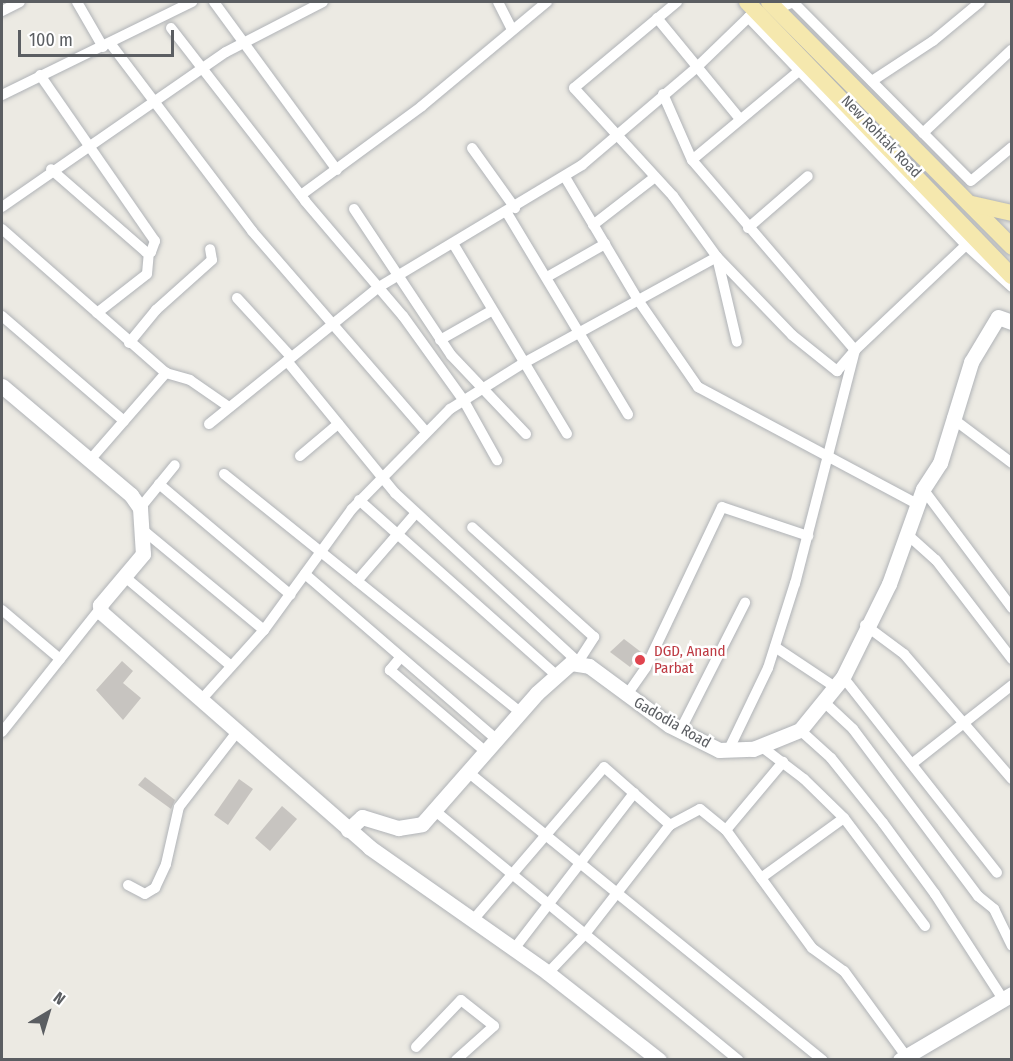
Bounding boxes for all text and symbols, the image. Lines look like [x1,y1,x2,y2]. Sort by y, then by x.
scale bar [21,18,177,56]
text: 100 m [29,29,73,51]
street label: New Rohtak Road [837,92,925,182]
place label: DGD, Anand Parbat [654,642,725,677]
marker: DGD, Anand Parbat [631,651,649,669]
street label: Gadodia Road [630,694,714,752]
north arrow [18,983,78,1043]
text: N [50,988,69,1009]

